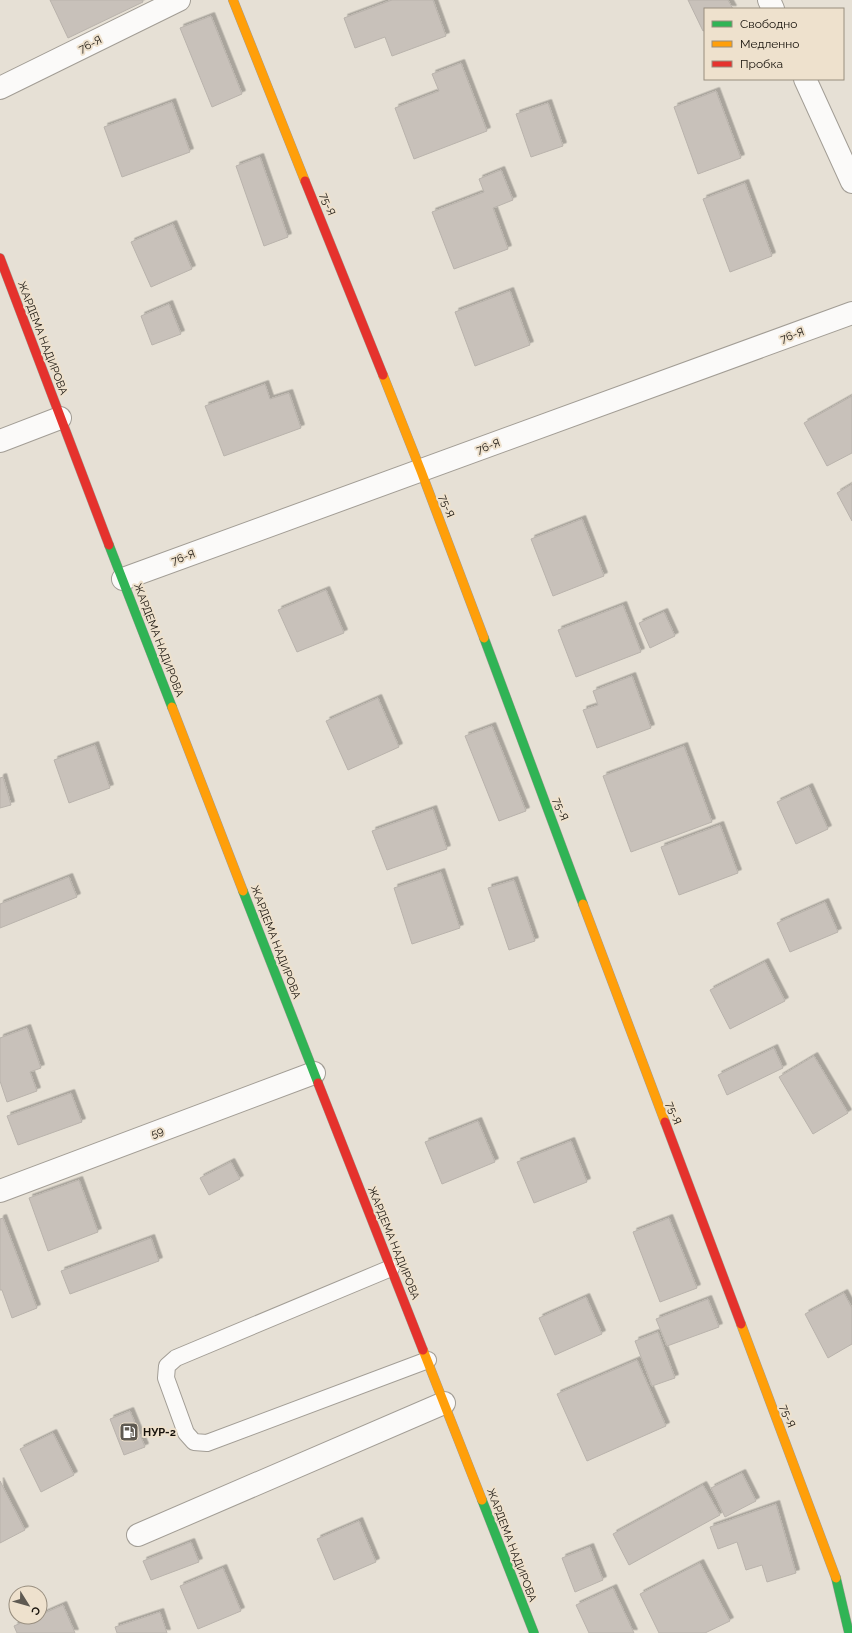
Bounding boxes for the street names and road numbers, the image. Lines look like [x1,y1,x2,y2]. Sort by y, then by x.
street label: 76-Я [77,33,104,56]
street label: 75-Я [317,191,338,217]
street label: ЖАРДЕМА НАДИРОВА [15,279,70,397]
street label: 76-Я [779,325,806,346]
street label: 76-Я [475,436,502,457]
street label: 75-Я [436,493,457,519]
street label: 76-Я [170,547,197,568]
street label: ЖАРДЕМА НАДИРОВА [131,581,186,699]
street label: 75-Я [550,796,571,822]
street label: ЖАРДЕМА НАДИРОВА [248,883,303,1001]
street label: 75-Я [663,1100,684,1126]
street label: 59 [149,1124,165,1141]
street label: ЖАРДЕМА НАДИРОВА [365,1185,422,1302]
street label: 75-Я [777,1403,798,1429]
street label: ЖАРДЕМА НАДИРОВА [484,1486,539,1604]

